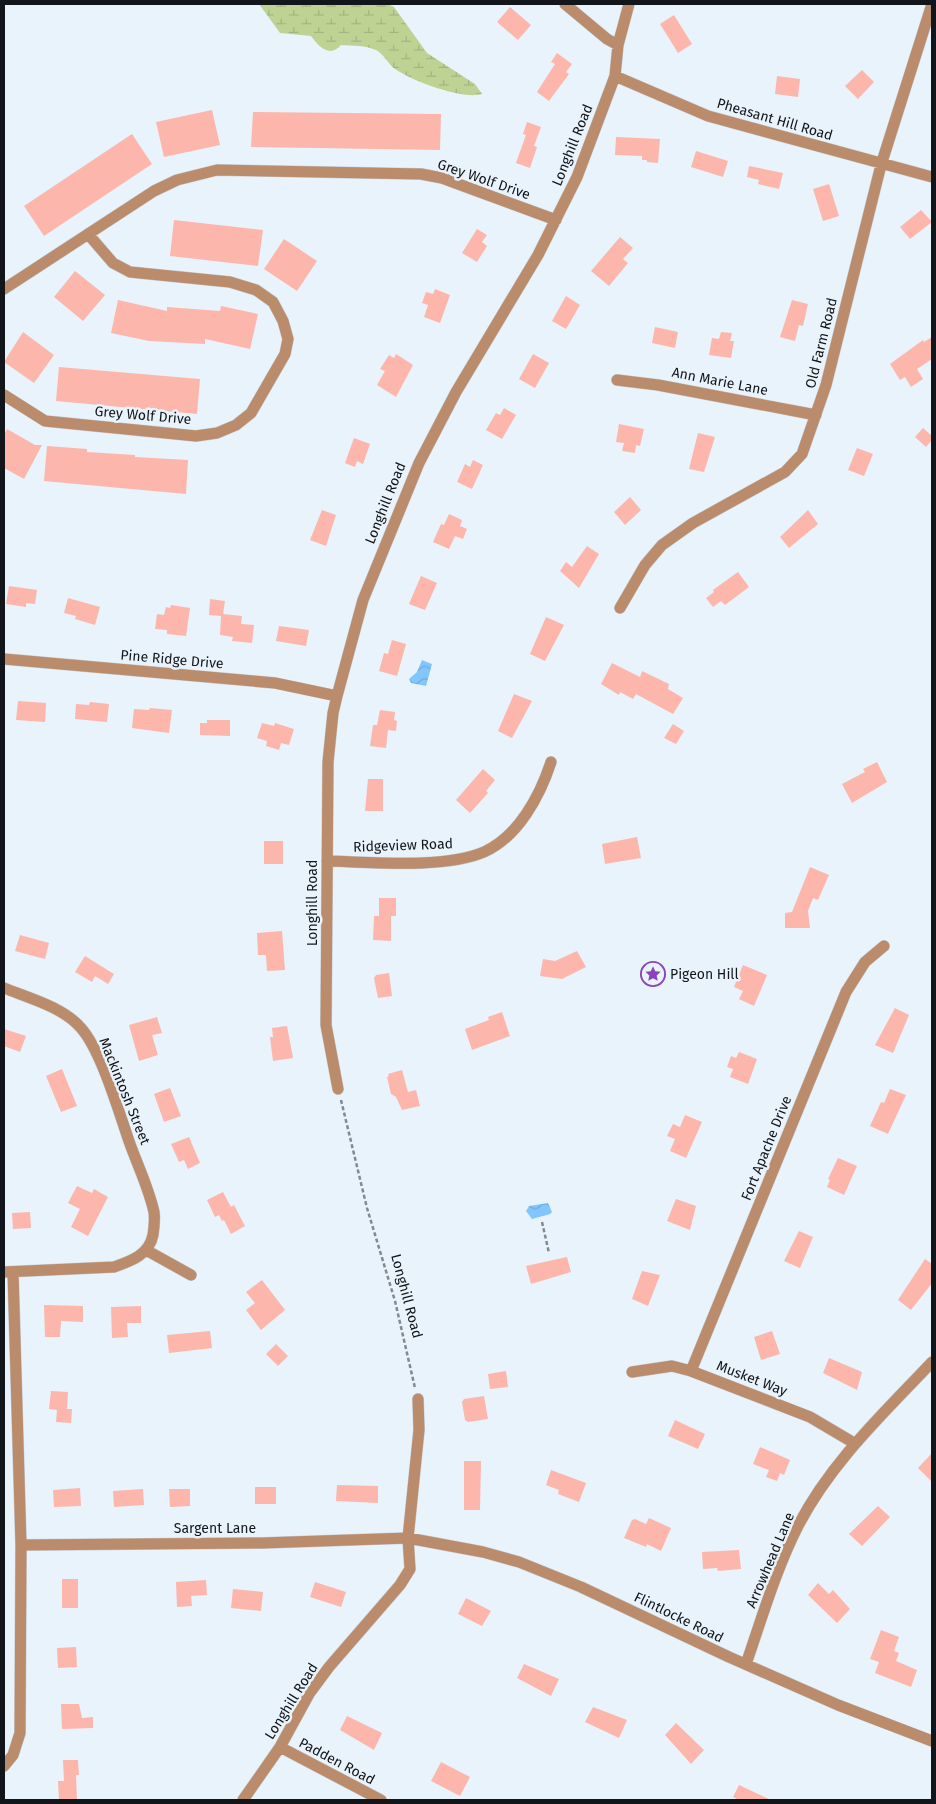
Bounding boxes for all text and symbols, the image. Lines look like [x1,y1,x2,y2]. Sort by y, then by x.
street label: Pheasant Hill Road [715,95,835,144]
street label: Longhill Road [548,102,597,189]
street label: Grey Wolf Drive [435,156,532,203]
street label: Old Farm Road [802,296,841,390]
street label: Ann Marie Lane [670,364,769,399]
street label: Grey Wolf Drive [94,403,192,428]
street label: Longhill Road [361,460,410,547]
street label: Pine Ridge Drive [120,647,224,672]
street label: Ridgeview Road [353,835,453,856]
street label: Longhill Road [304,860,321,946]
place icon: Pigeon Hill [640,961,666,987]
place label: Pigeon Hill [670,966,739,983]
street label: Mackintosh Street [95,1035,154,1148]
street label: Fort Apache Drive [738,1093,795,1203]
street label: Longhill Road [387,1252,426,1340]
street label: Musket Way [714,1357,790,1400]
street label: Arrowhead Lane [743,1510,798,1611]
street label: Sargent Lane [174,1520,256,1537]
street label: Flintlocke Road [631,1588,726,1646]
street label: Longhill Road [261,1660,322,1743]
street label: Padden Road [296,1734,378,1789]

